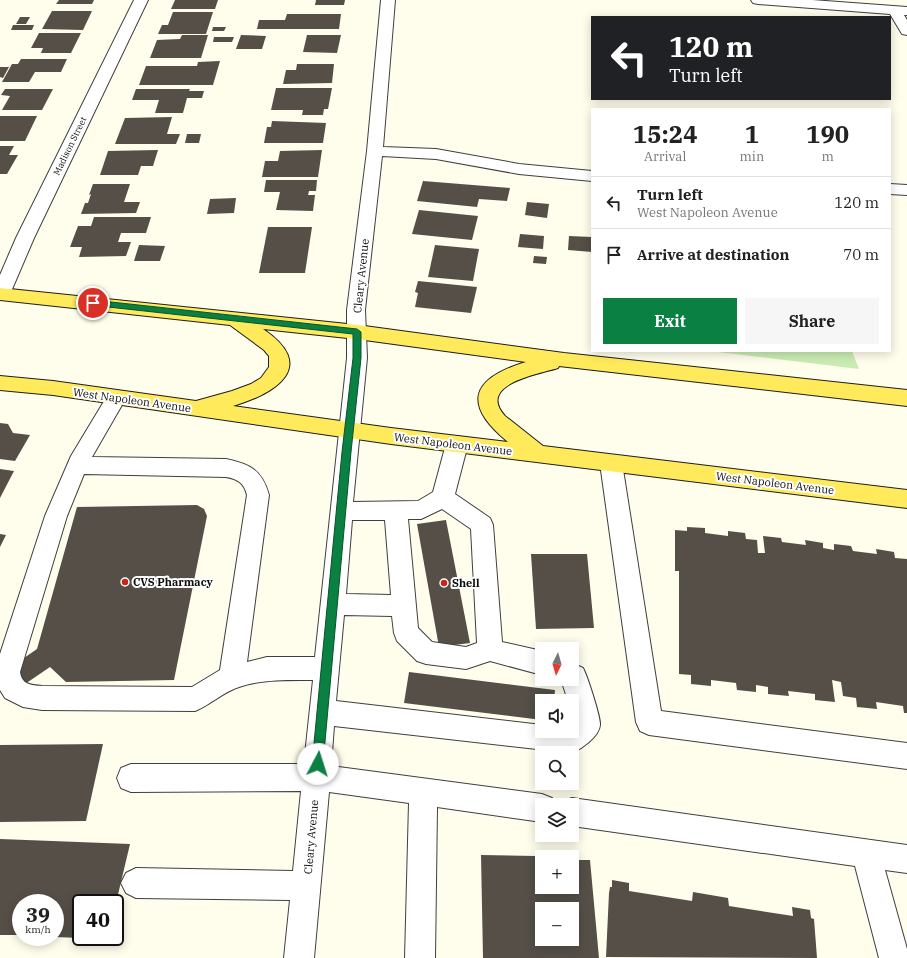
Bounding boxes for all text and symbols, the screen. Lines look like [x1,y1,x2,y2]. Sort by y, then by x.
text: 120 m [669,28,753,65]
icon: left [603,32,655,84]
text: Turn left [669,64,743,87]
street label: Madison Street [51,115,88,177]
text: 15:24 [633,118,698,150]
text: 1 [745,118,759,150]
text: 190 [806,118,849,150]
text: Arrival [644,148,686,165]
text: min [739,148,764,165]
text: m [821,148,834,165]
text: Turn left [637,185,703,204]
icon: left [603,192,625,214]
text: 120 m [834,193,879,212]
text: West Napoleon Avenue [637,204,778,221]
street label: Cleary Avenue [350,238,372,314]
icon: arrive [603,244,625,266]
text: Arrive at destination [637,245,789,264]
text: 70 m [843,245,879,264]
pin [76,286,110,320]
icon: arrive [82,292,104,314]
button: Exit [603,298,737,344]
button: Share [745,298,879,344]
street label: West Napoleon Avenue [72,385,192,415]
street label: West Napoleon Avenue [393,430,513,458]
street label: West Napoleon Avenue [715,469,835,497]
place label: CVS Pharmacy [133,575,214,589]
place label: Shell [452,576,480,590]
marker: CVS Pharmacy [120,577,130,587]
marker: Shell [439,578,449,588]
north arrow [535,642,579,686]
map controls [535,642,579,946]
button: sound [535,694,579,738]
position arrow [297,743,339,785]
button: search [535,746,579,790]
button: layers [535,798,579,842]
street label: Cleary Avenue [301,799,321,875]
button: + [535,850,579,894]
speed limit sign: 40 [72,894,124,946]
text: 39 [26,901,50,928]
button: − [535,902,579,946]
text: km/h [25,923,51,936]

